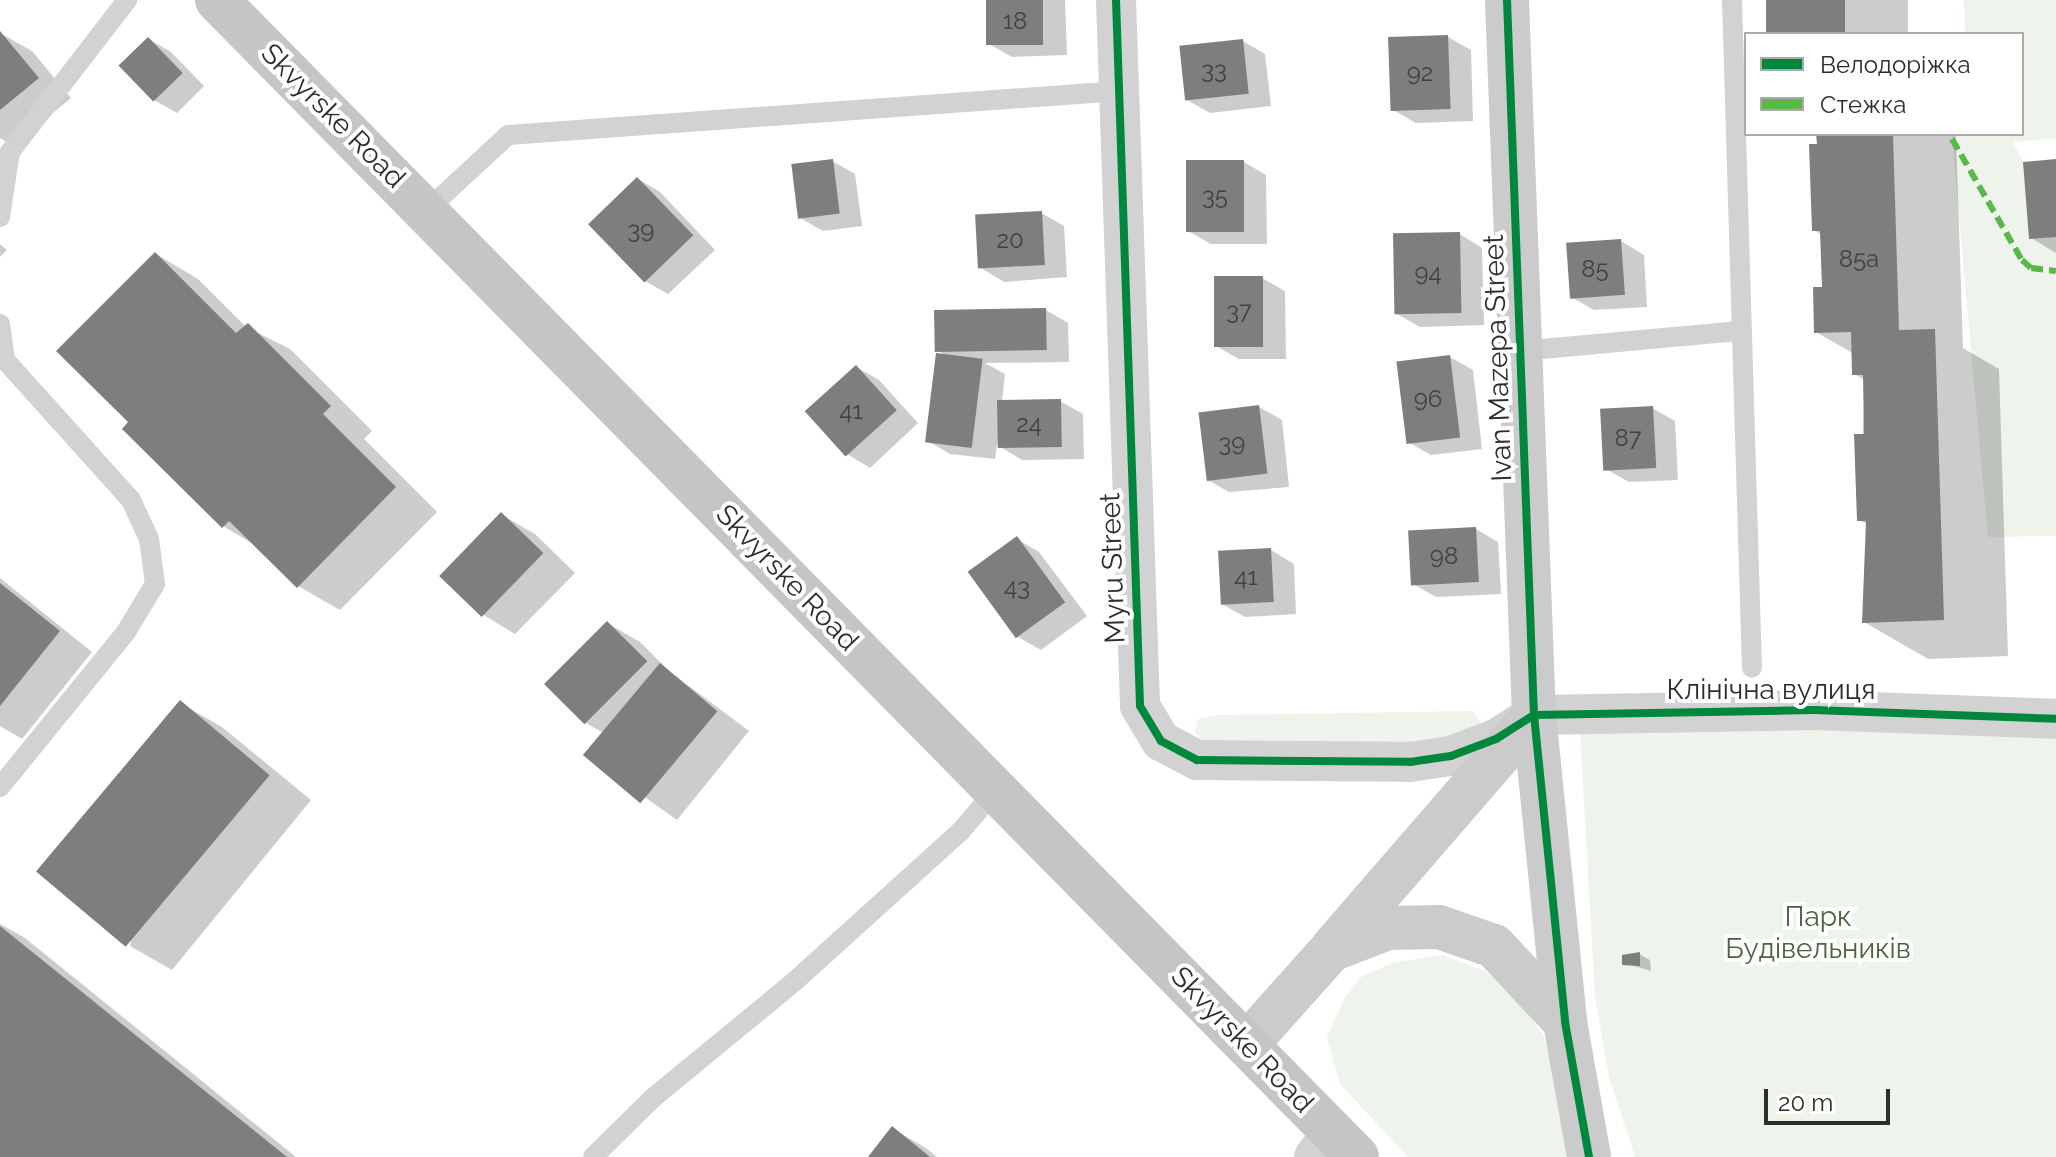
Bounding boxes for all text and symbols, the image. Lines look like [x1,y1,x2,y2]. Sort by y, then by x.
house number: 18 [1003,7,1027,35]
legend [1744,32,2024,136]
street label: Skvyrske Road [254,37,412,195]
text: Велодоріжка [1820,50,1971,79]
house number: 33 [1201,56,1227,84]
house number: 92 [1407,59,1433,87]
text: Стежка [1820,90,1906,119]
house number: 35 [1202,182,1228,210]
house number: 39 [628,216,654,244]
house number: 20 [996,226,1024,254]
street label: Ivan Mazepa Street [1477,234,1519,482]
house number: 85а [1839,245,1879,273]
house number: 85 [1581,255,1609,283]
house number: 94 [1414,259,1442,287]
house number: 37 [1226,297,1252,325]
house number: 96 [1414,385,1442,413]
house number: 41 [839,397,863,425]
house number: 24 [1016,410,1042,438]
house number: 87 [1614,424,1642,452]
house number: 39 [1219,429,1245,457]
street label: Myru Street [1094,492,1132,644]
street label: Skvyrske Road [709,498,865,658]
house number: 98 [1430,542,1458,570]
house number: 41 [1234,563,1258,591]
house number: 43 [1004,573,1030,601]
street label: Клінічна вулиця [1667,673,1875,707]
park label: Парк Будівельників [1725,900,1911,966]
street label: Skvyrske Road [1164,960,1320,1120]
scale bar [1768,1073,1894,1123]
text: 20 m [1778,1088,1833,1117]

